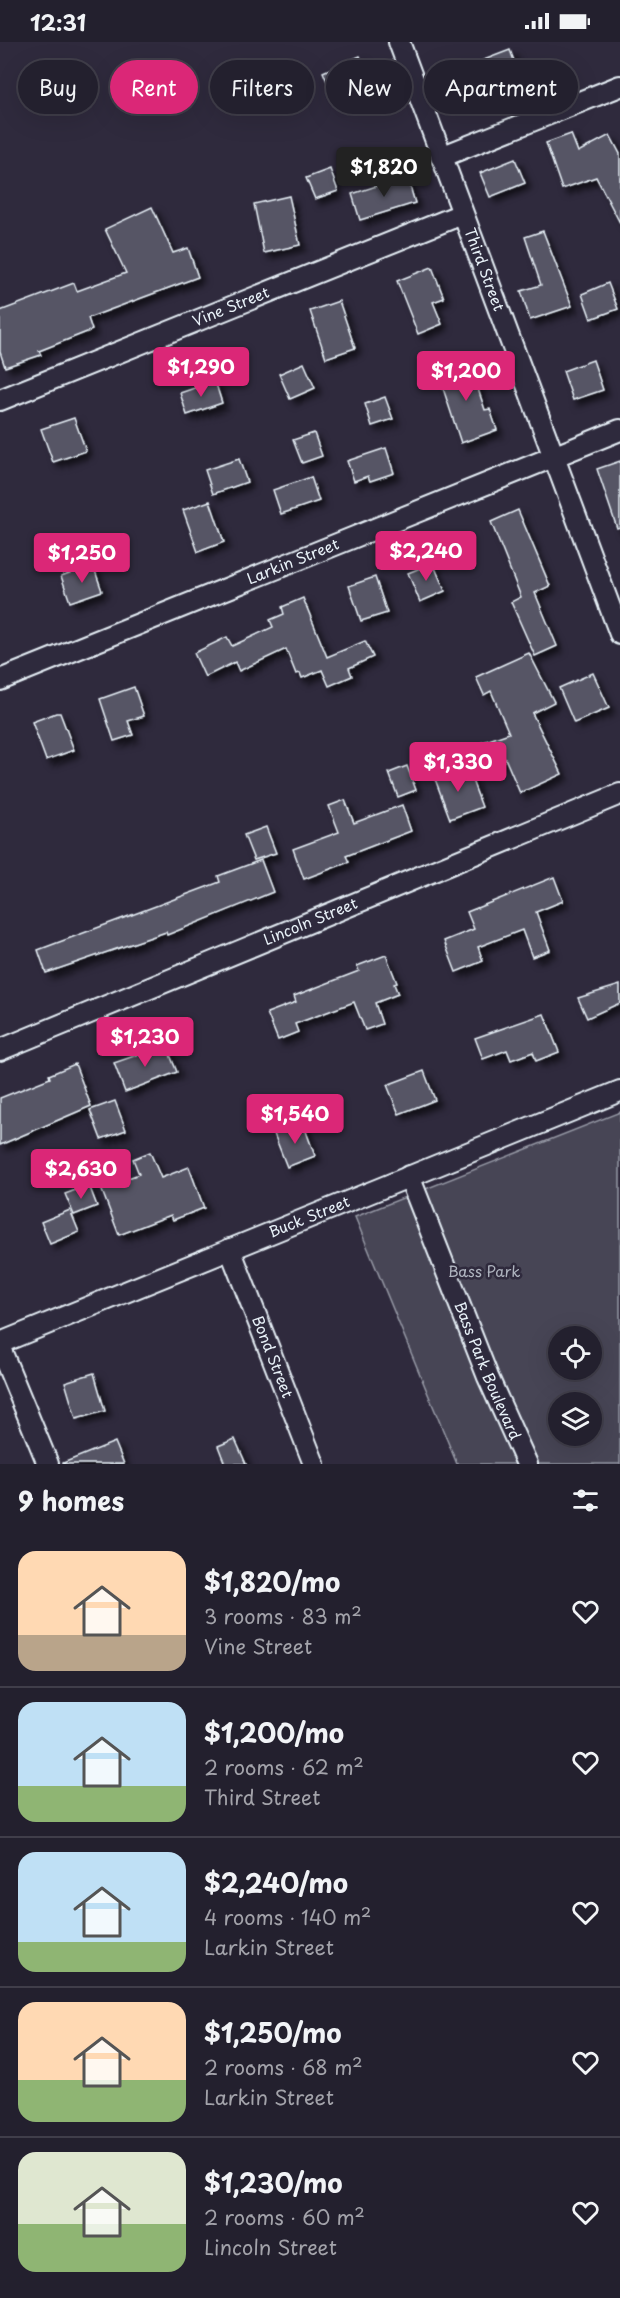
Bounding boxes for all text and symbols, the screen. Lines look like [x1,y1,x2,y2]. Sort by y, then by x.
text: 12:31 [30,5,86,38]
chip: Buy [18,60,98,114]
chip: Rent [110,60,198,114]
chip: Filters [210,60,314,114]
chip: New [326,60,412,114]
chip: Apartment [424,60,578,114]
pin: $1,820 [335,147,433,198]
text: $1,820 [350,151,418,181]
street label: Third Street [459,224,511,314]
street label: Vine Street [188,280,272,331]
pin: $1,290 [152,347,250,398]
text: $1,290 [167,351,235,381]
pin: $1,200 [417,351,515,402]
text: $1,200 [431,355,501,385]
pin: $2,240 [377,531,475,582]
street label: Larkin Street [243,532,342,589]
pin: $1,250 [33,533,131,584]
text: $2,240 [389,535,463,565]
text: $1,250 [48,537,116,567]
pin: $1,330 [409,742,507,793]
text: $1,330 [423,746,493,776]
street label: Lincoln Street [259,891,361,950]
pin: $1,230 [96,1017,194,1068]
text: $1,230 [111,1021,179,1051]
pin: $1,540 [246,1094,344,1145]
text: $1,540 [261,1098,329,1128]
pin: $2,630 [32,1149,130,1200]
text: $2,630 [45,1153,117,1183]
street label: Buck Street [265,1189,353,1243]
park label: Bass Park [448,1259,520,1282]
street label: Bass Park Boulevard [449,1298,528,1443]
street label: Bond Street [247,1312,300,1401]
map controls [548,1326,602,1446]
button: locate [548,1326,602,1380]
button: layers [548,1392,602,1446]
text: 9 homes [18,1481,124,1520]
icon: filters [569,1484,602,1517]
text: $1,820/mo [204,1562,340,1601]
icon: home [66,1575,138,1647]
icon: heart [569,1595,602,1628]
text: 3 rooms · 83 m² [204,1601,362,1631]
text: Vine Street [204,1631,312,1661]
text: $1,200/mo [204,1713,344,1752]
icon: home [66,1726,138,1798]
icon: heart [569,1746,602,1779]
text: 2 rooms · 62 m² [204,1752,364,1782]
text: Third Street [204,1782,320,1812]
text: $2,240/mo [204,1863,348,1902]
icon: home [66,1876,138,1948]
icon: heart [569,1896,602,1929]
text: 4 rooms · 140 m² [204,1902,371,1932]
text: Larkin Street [204,1932,334,1962]
text: $1,250/mo [204,2013,342,2052]
icon: home [66,2026,138,2098]
icon: heart [569,2046,602,2079]
text: 2 rooms · 68 m² [204,2052,363,2082]
text: Larkin Street [204,2082,334,2112]
text: $1,230/mo [204,2163,342,2202]
icon: home [66,2176,138,2248]
icon: heart [569,2196,602,2229]
text: 2 rooms · 60 m² [204,2202,365,2232]
text: Lincoln Street [204,2232,337,2262]

